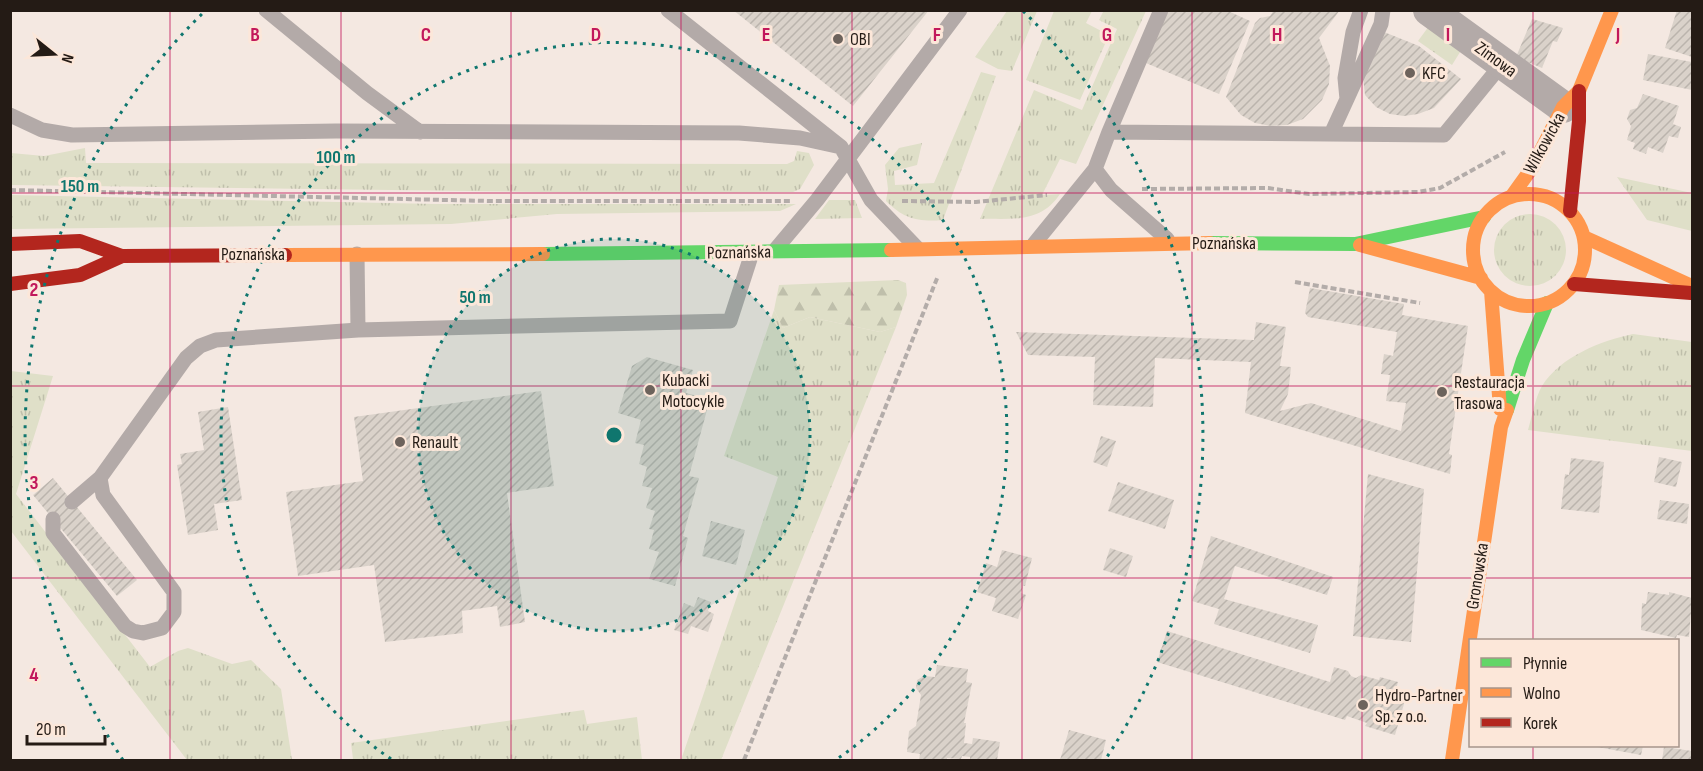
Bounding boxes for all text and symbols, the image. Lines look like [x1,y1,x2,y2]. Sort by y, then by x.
text: B [250,23,260,47]
text: C [421,23,431,47]
text: D [591,23,601,47]
text: E [762,23,770,47]
text: F [933,23,941,47]
text: G [1102,23,1112,47]
text: H [1272,23,1282,47]
text: I [1446,23,1450,47]
text: J [1615,23,1620,47]
north arrow [24,24,84,84]
place label: OBI [850,29,871,50]
marker: OBI [831,32,845,46]
street label: Zimowa [1471,37,1521,82]
text: N [56,51,77,65]
place label: KFC [1422,63,1446,84]
marker: KFC [1403,66,1417,80]
street label: Wilkowicka [1519,109,1570,178]
text: 100 m [317,147,356,168]
text: 150 m [61,176,99,197]
street label: Poznańska [1192,233,1256,254]
street label: Poznańska [707,241,771,264]
street label: Poznańska [221,244,285,265]
text: 2 [30,278,38,302]
text: 50 m [459,287,491,308]
place label: Kubacki Motocykle [662,370,724,412]
place label: Restauracja Trasowa [1454,372,1525,414]
marker: Kubacki Motocykle [643,383,657,397]
marker: Restauracja Trasowa [1435,385,1449,399]
centre of rings [604,425,624,445]
place label: Renault [412,432,459,453]
marker: Renault [393,435,407,449]
text: 3 [30,471,39,495]
street label: Gronowska [1462,541,1493,611]
legend [1469,639,1679,747]
text: Płynnie [1523,653,1567,674]
text: 4 [29,663,39,687]
text: Wolno [1523,683,1560,704]
place label: Hydro-Partner Sp. z o.o. [1375,685,1463,727]
marker: Hydro-Partner Sp. z o.o. [1356,698,1370,712]
scale bar [27,708,105,746]
text: Korek [1523,713,1557,734]
text: 20 m [36,719,66,740]

